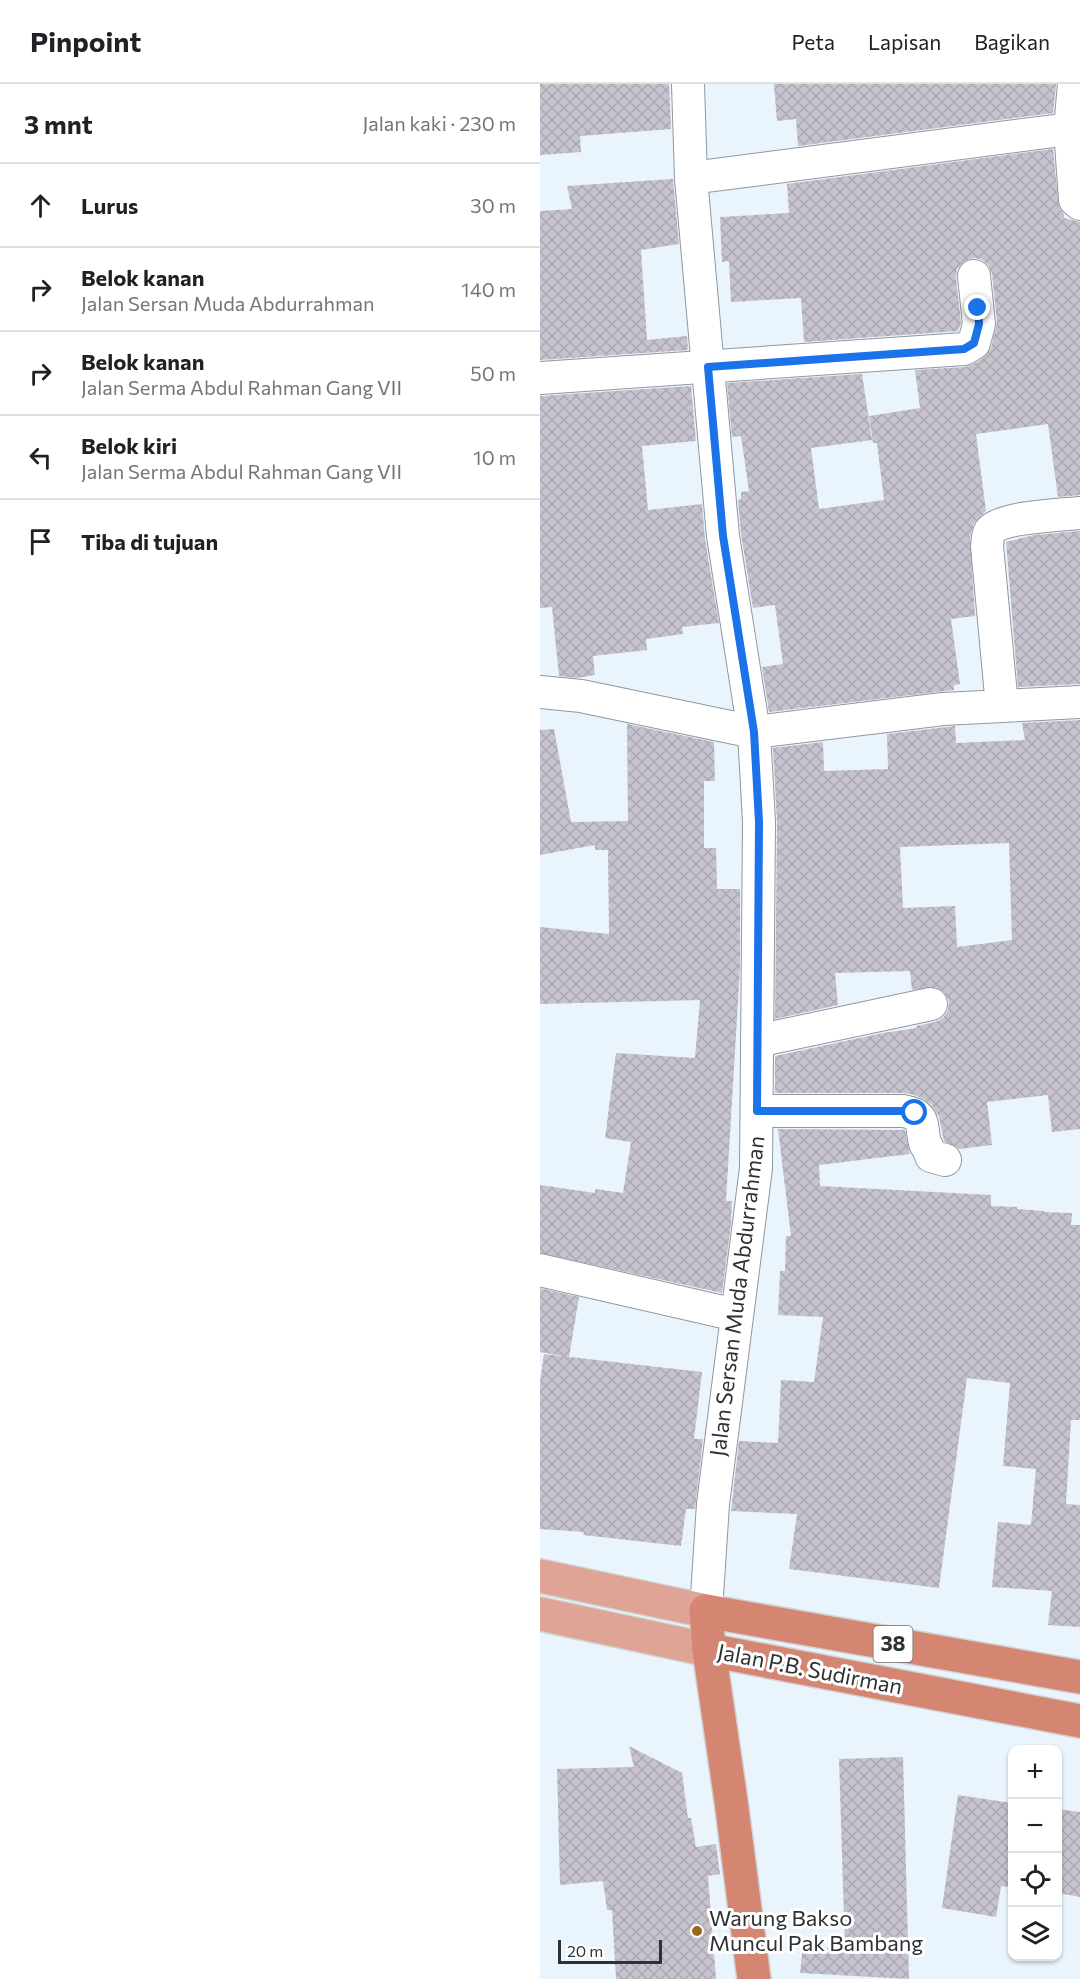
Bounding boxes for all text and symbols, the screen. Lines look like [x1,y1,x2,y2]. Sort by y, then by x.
text: Pinpoint [30,24,141,58]
text: Peta [792,29,835,54]
text: Lapisan [868,29,941,54]
text: Bagikan [974,29,1050,54]
text: 3 mnt [24,108,93,139]
text: Jalan kaki · 230 m [362,111,516,135]
icon: ahead [24,189,57,222]
text: Lurus [81,192,138,219]
text: 30 m [470,193,516,217]
text: Belok kanan [81,264,204,291]
icon: right [24,273,57,306]
text: 140 m [461,277,516,301]
text: Jalan Sersan Muda Abdurrahman [81,291,374,315]
route end [964,294,990,320]
text: Belok kanan [81,348,204,375]
icon: right [24,357,57,390]
text: 50 m [470,361,516,385]
text: Jalan Serma Abdul Rahman Gang VII [81,375,402,399]
text: Belok kiri [81,432,177,459]
icon: left [24,441,57,474]
text: 10 m [473,445,516,469]
text: Jalan Serma Abdul Rahman Gang VII [81,459,402,483]
icon: arrive [24,525,57,558]
text: Tiba di tujuan [81,528,218,555]
route start [901,1099,927,1125]
street label: Jalan Sersan Muda Abdurrahman [703,1134,770,1458]
road number: 38 [874,1626,912,1662]
street label: Jalan P.B. Sudirman [715,1637,905,1700]
map controls [1008,1745,1062,1961]
button: + [1008,1745,1062,1799]
button: − [1008,1799,1062,1853]
button: locate [1008,1853,1062,1907]
place label: Warung Bakso Muncul Pak Bambang [709,1904,923,1956]
button: layers [1008,1907,1062,1961]
marker: Warung Bakso Muncul Pak Bambang [690,1924,704,1938]
scale bar [558,1937,662,1964]
text: 20 m [567,1941,603,1960]

